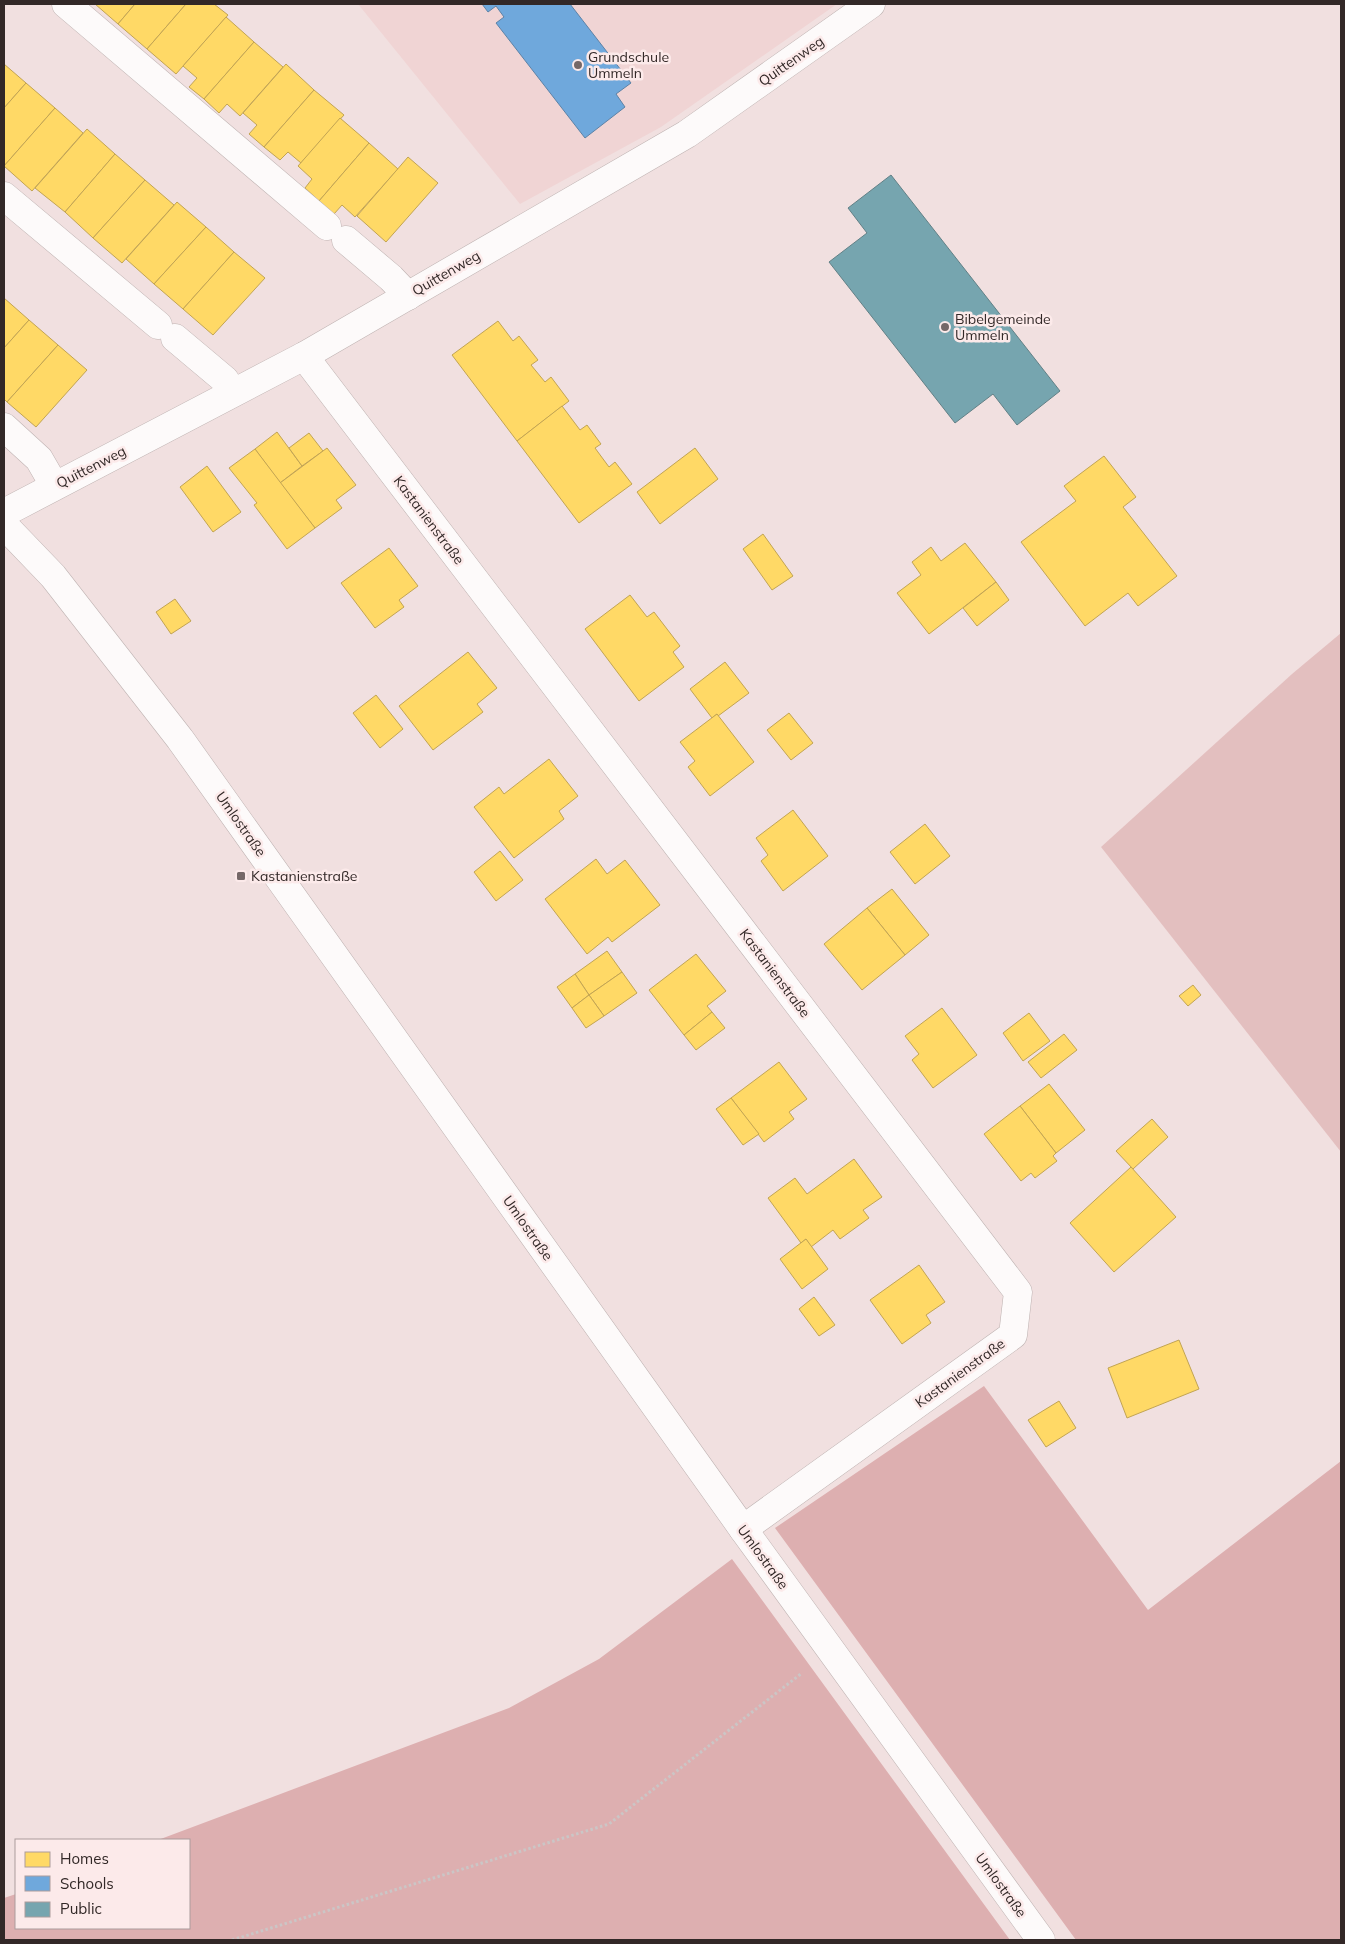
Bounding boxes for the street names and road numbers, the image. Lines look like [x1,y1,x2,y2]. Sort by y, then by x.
street label: Quittenweg [755,32,827,90]
street label: Quittenweg [409,246,483,300]
street label: Quittenweg [53,442,129,492]
street label: Kastanienstraße [390,472,468,568]
street label: Umlostraße [212,788,270,860]
street label: Kastanienstraße [736,925,814,1021]
street label: Umlostraße [499,1192,557,1264]
street label: Kastanienstraße [912,1334,1008,1412]
street label: Umlostraße [734,1521,792,1593]
street label: Umlostraße [972,1849,1030,1921]

